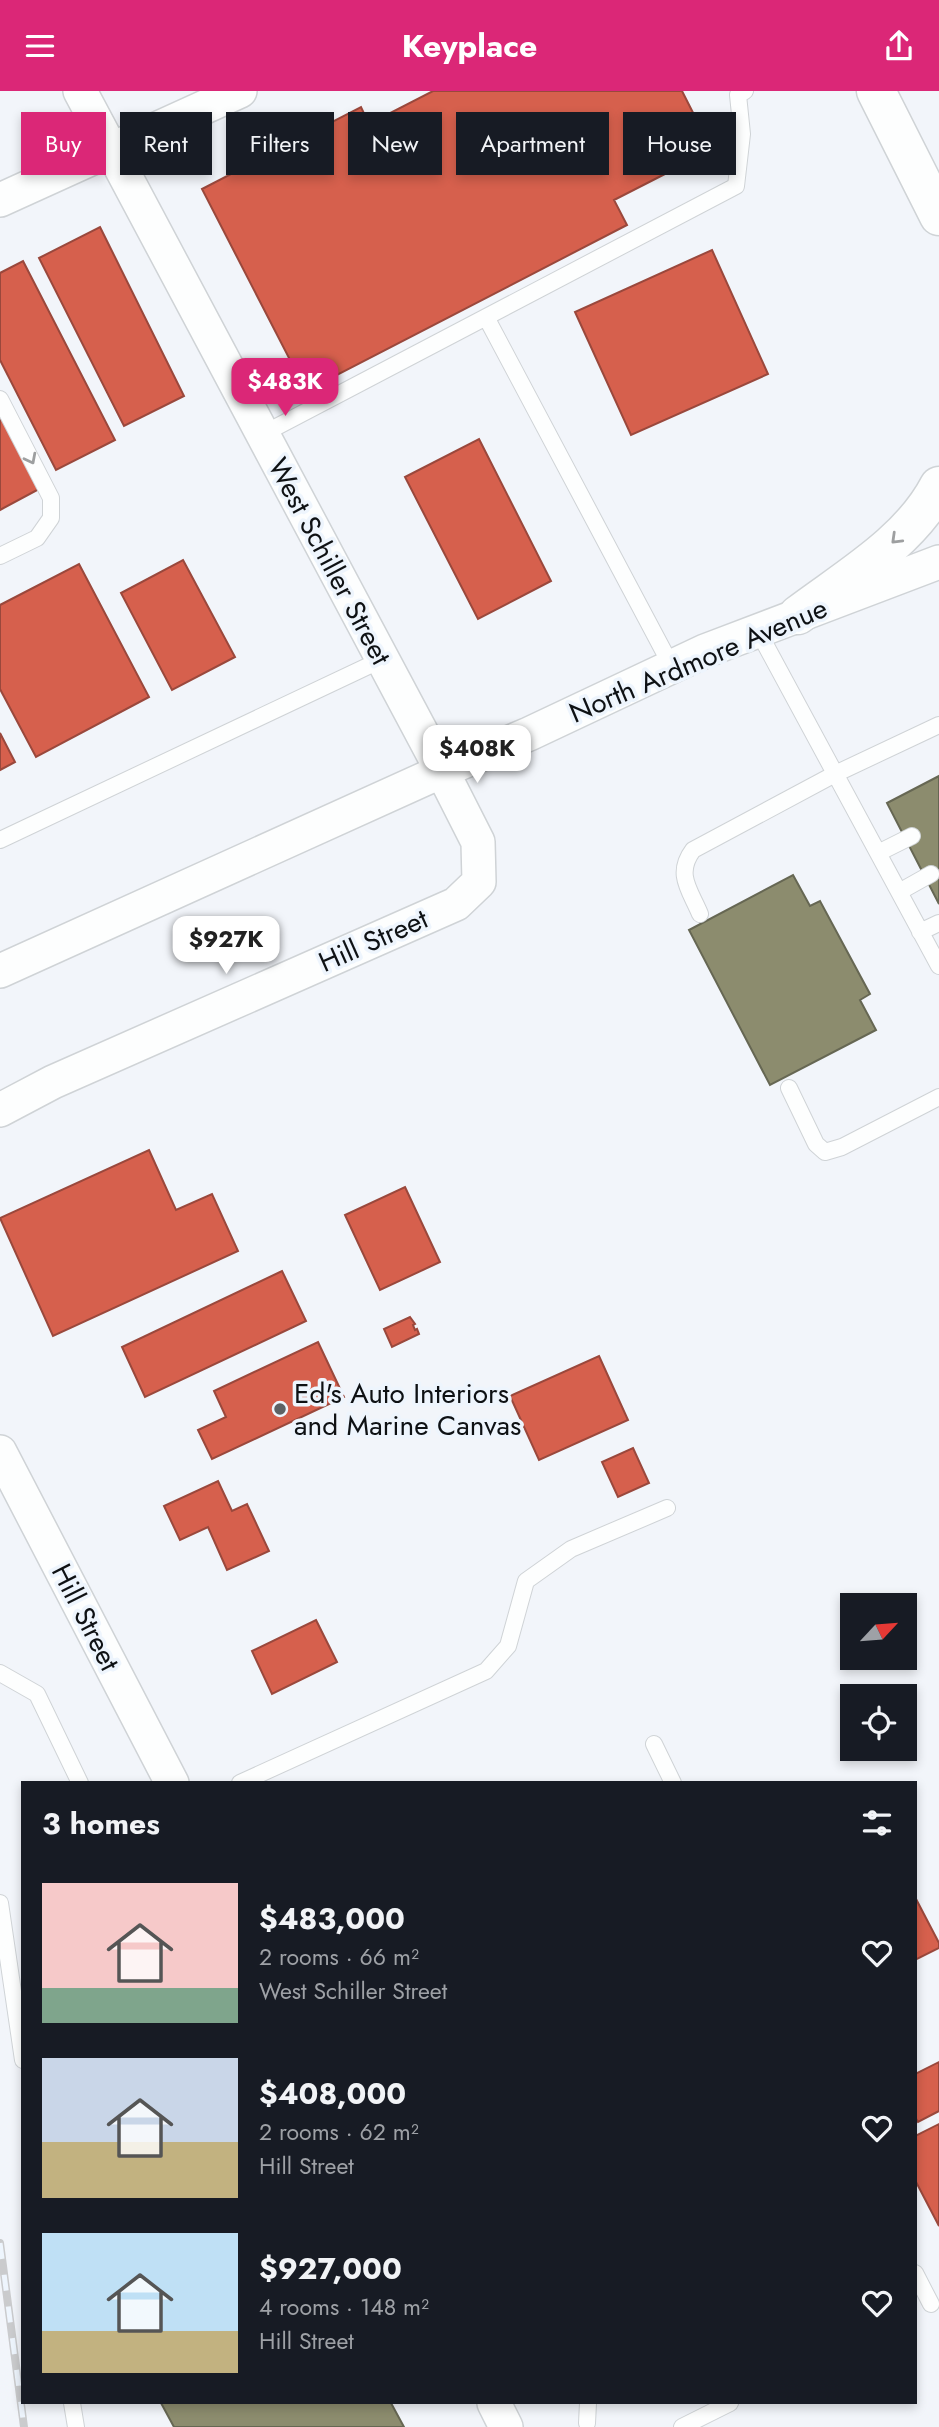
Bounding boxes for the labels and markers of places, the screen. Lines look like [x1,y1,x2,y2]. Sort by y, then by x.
pin: $483K [236,359,334,418]
pin: $408K [428,725,526,785]
pin: $927K [177,917,275,976]
place label: Ed's Auto Interiors and Marine Canvas [294,1373,521,1446]
marker: Ed's Auto Interiors and Marine Canvas [272,1401,288,1417]

